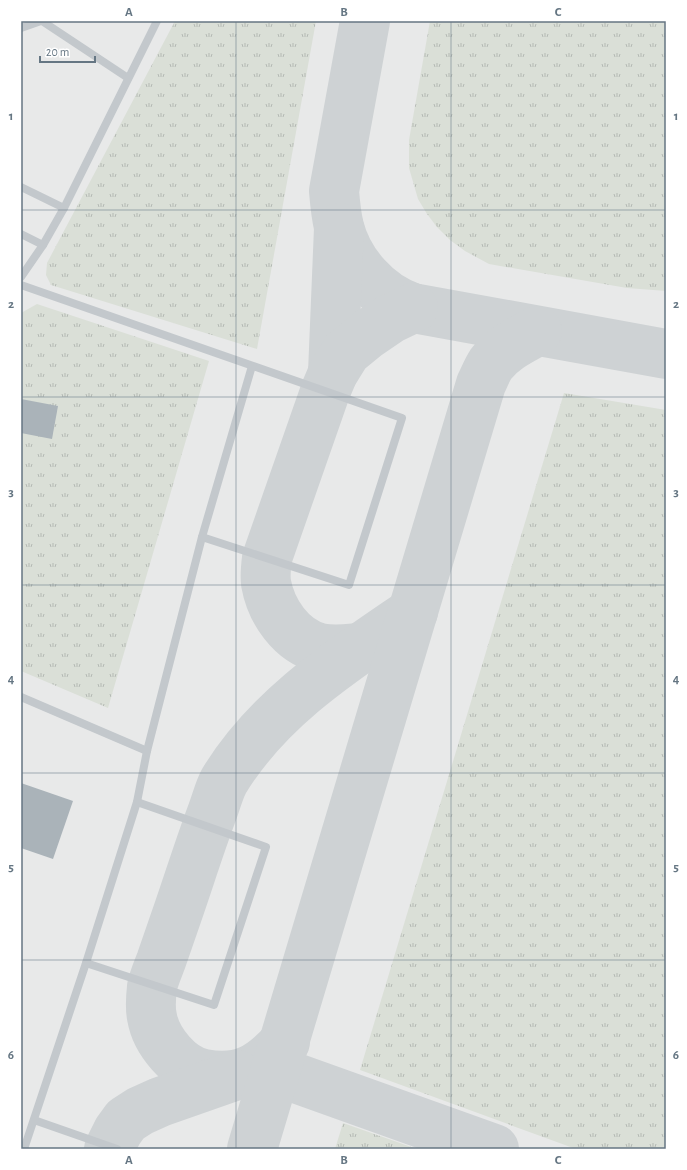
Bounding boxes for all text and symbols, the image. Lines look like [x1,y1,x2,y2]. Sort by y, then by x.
text: A [125,6,133,19]
text: B [340,6,348,19]
text: C [555,6,562,19]
scale bar [40,38,95,64]
text: 20 m [46,46,69,58]
text: 1 [9,110,13,123]
text: 1 [674,110,678,123]
text: 2 [8,298,14,311]
text: 2 [673,298,679,311]
text: 3 [8,486,14,499]
text: 3 [673,486,679,499]
text: 4 [8,673,15,686]
text: 4 [673,673,680,686]
text: 5 [8,861,14,874]
text: 5 [673,861,679,874]
text: 6 [8,1049,14,1062]
text: 6 [673,1049,679,1062]
text: A [125,1154,133,1167]
text: B [340,1154,348,1167]
text: C [555,1154,562,1167]

